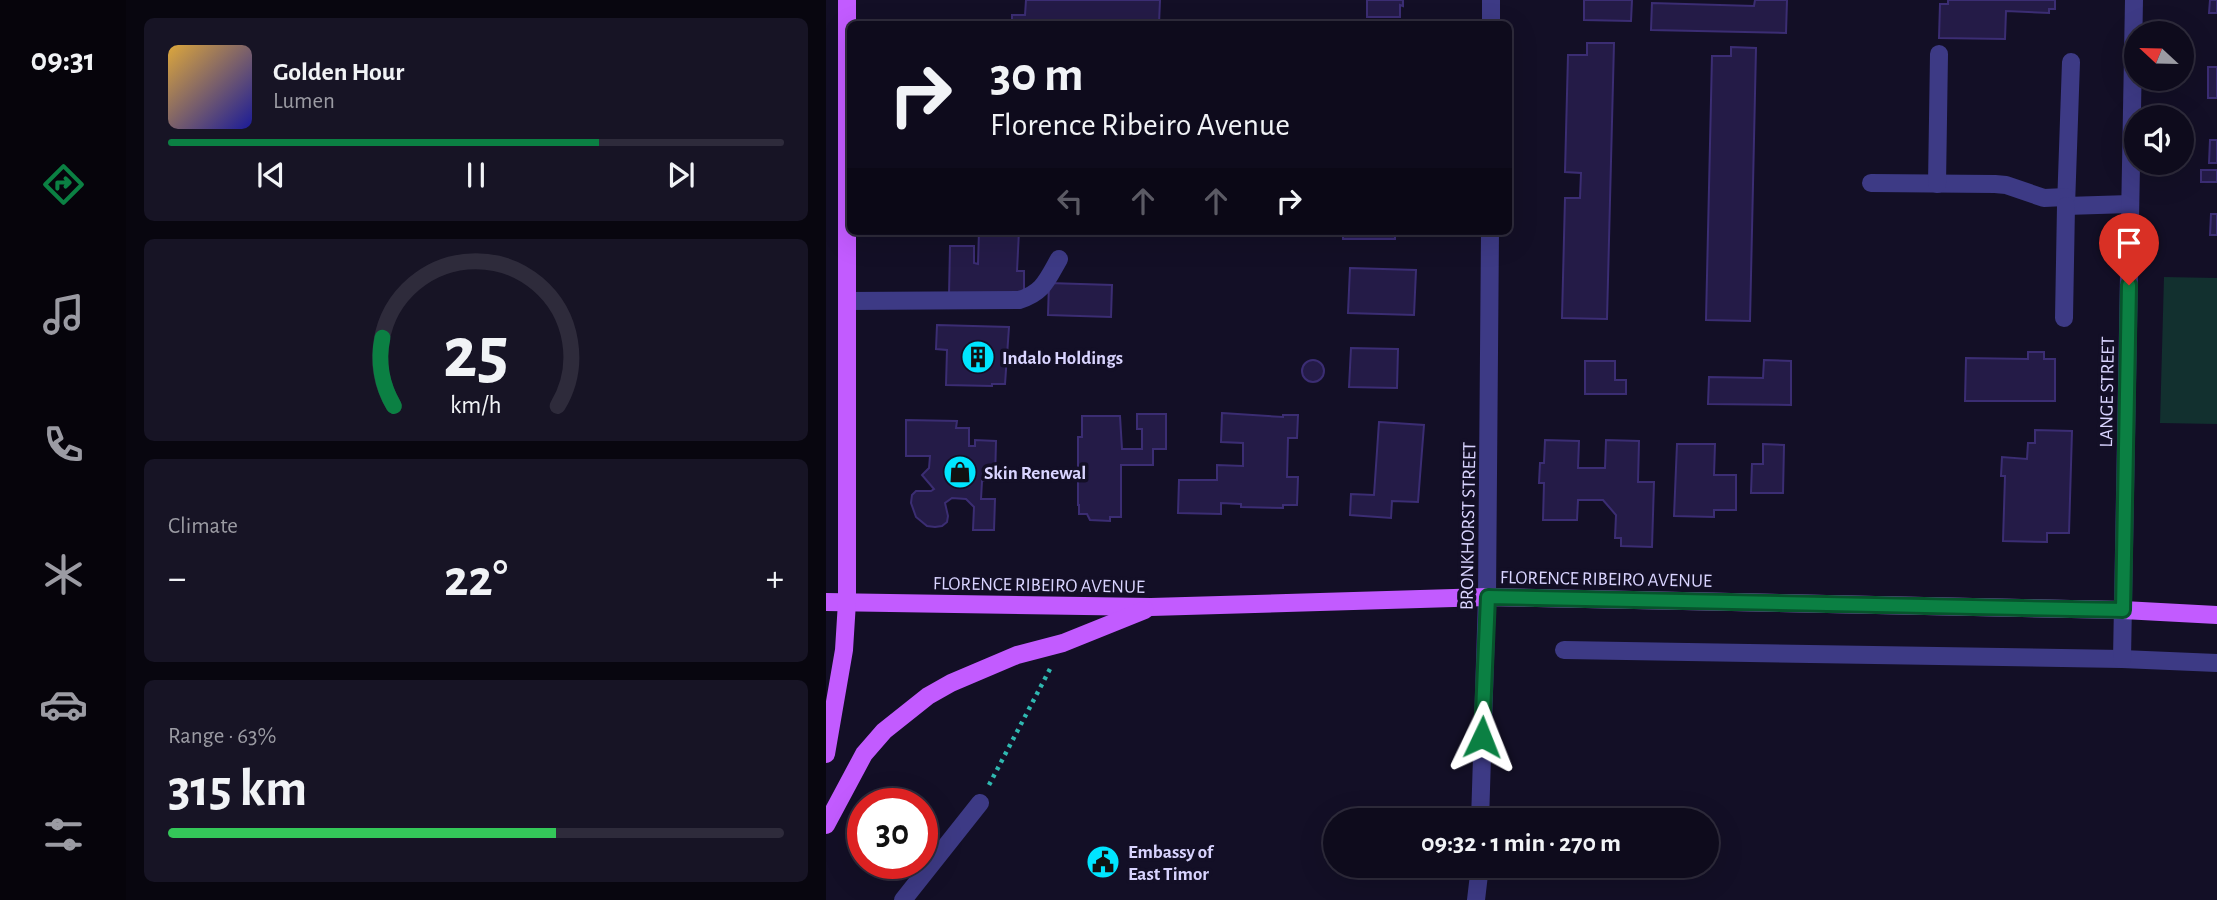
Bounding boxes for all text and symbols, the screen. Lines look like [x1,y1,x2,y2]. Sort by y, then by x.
north arrow [2124,21,2194,91]
map controls [2124,21,2194,175]
text: 09:31 [31,44,95,76]
icon: right [875,49,966,140]
text: 30 m [990,51,1084,100]
text: Golden Hour [273,59,404,85]
text: Lumen [273,90,335,113]
button: sound [2124,105,2194,175]
text: Florence Ribeiro Avenue [990,109,1290,141]
icon: previous [252,156,290,194]
icon: pause [457,156,495,194]
icon: next [662,156,700,194]
icon: directions [39,160,88,209]
icon: left [1051,182,1089,220]
icon: ahead [1124,182,1162,220]
icon: ahead [1197,182,1235,220]
icon: right [1270,182,1308,220]
pin [2099,213,2159,285]
icon: arrive [2110,224,2148,262]
icon: music [39,290,88,339]
text: 25 [443,318,509,391]
street label: LANGE STREET [2097,336,2118,448]
building icon: Indalo Holdings [959,338,997,376]
place label: Indalo Holdings [1002,349,1123,368]
text: km/h [450,393,502,418]
icon: phone [39,420,88,469]
street label: BRONKHORST STREET [1458,442,1479,610]
shop icon: Skin Renewal [941,453,979,491]
place label: Skin Renewal [984,464,1086,483]
text: Climate [168,515,238,538]
icon: climate [39,550,88,599]
text: 22° [444,553,508,605]
text: − [168,560,186,598]
text: + [766,560,784,598]
street label: FLORENCE RIBEIRO AVENUE [1500,568,1712,591]
street label: FLORENCE RIBEIRO AVENUE [933,574,1145,597]
icon: car [39,680,88,729]
position arrow [1445,700,1519,774]
text: Range · 63% [168,725,276,748]
text: 315 km [168,763,307,815]
speed limit sign: 30 [847,788,938,879]
icon: filters [39,810,88,859]
text: 09:32 · 1 min · 270 m [1421,830,1621,856]
public building icon: Embassy of East Timor [1084,843,1122,881]
place label: Embassy of East Timor [1128,843,1215,884]

